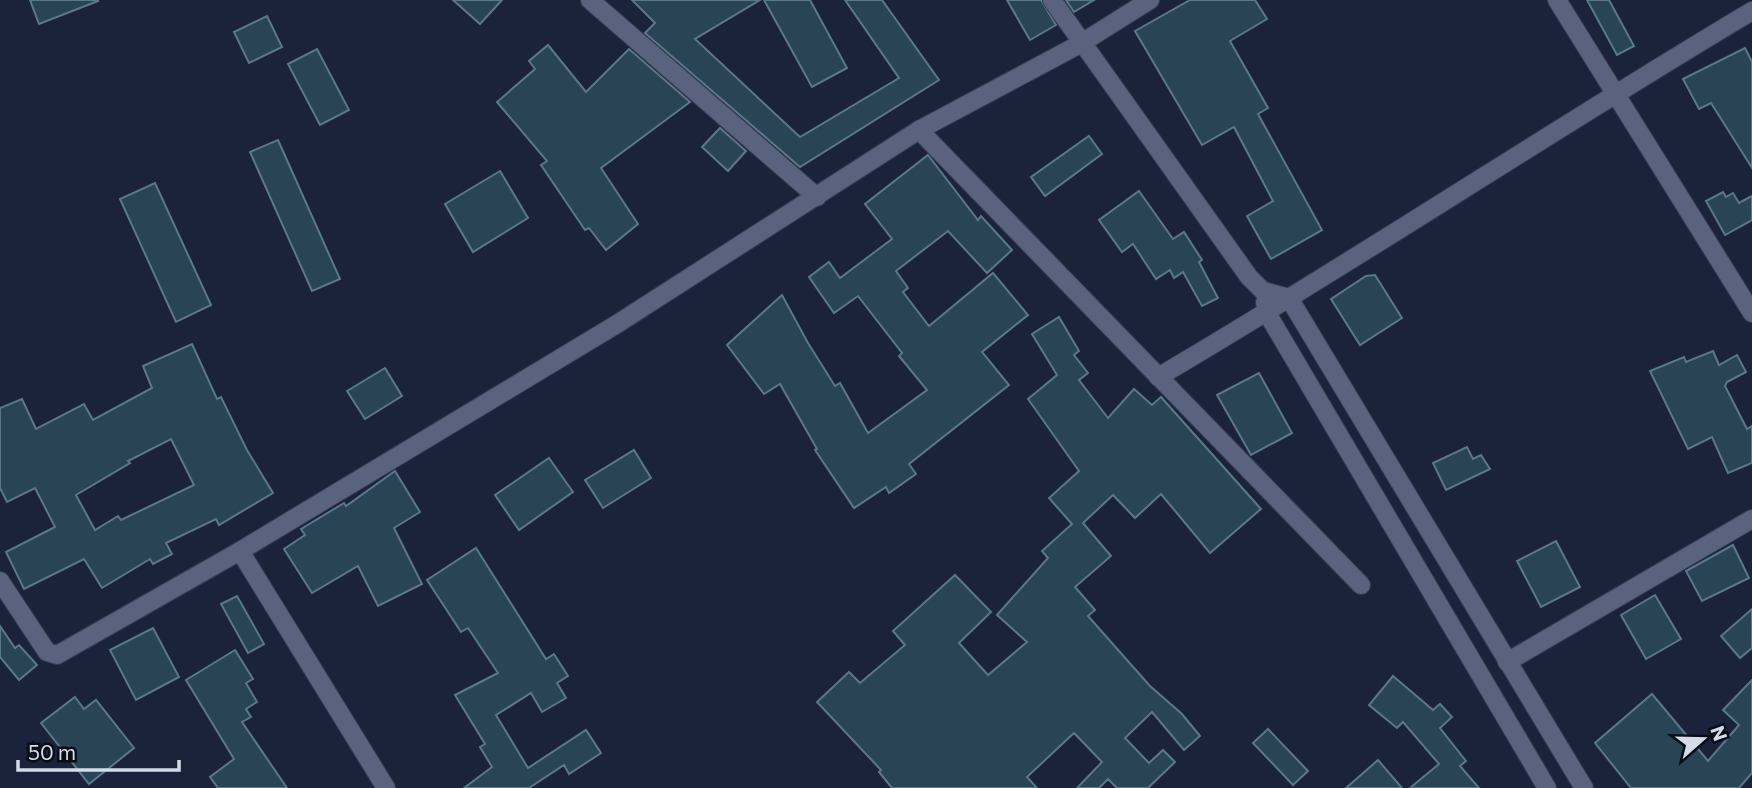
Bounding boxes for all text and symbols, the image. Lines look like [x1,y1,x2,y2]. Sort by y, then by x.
north arrow [1668,704,1738,774]
text: N [1706,722,1733,744]
scale bar [18,728,178,772]
text: 50 m [28,739,76,764]

